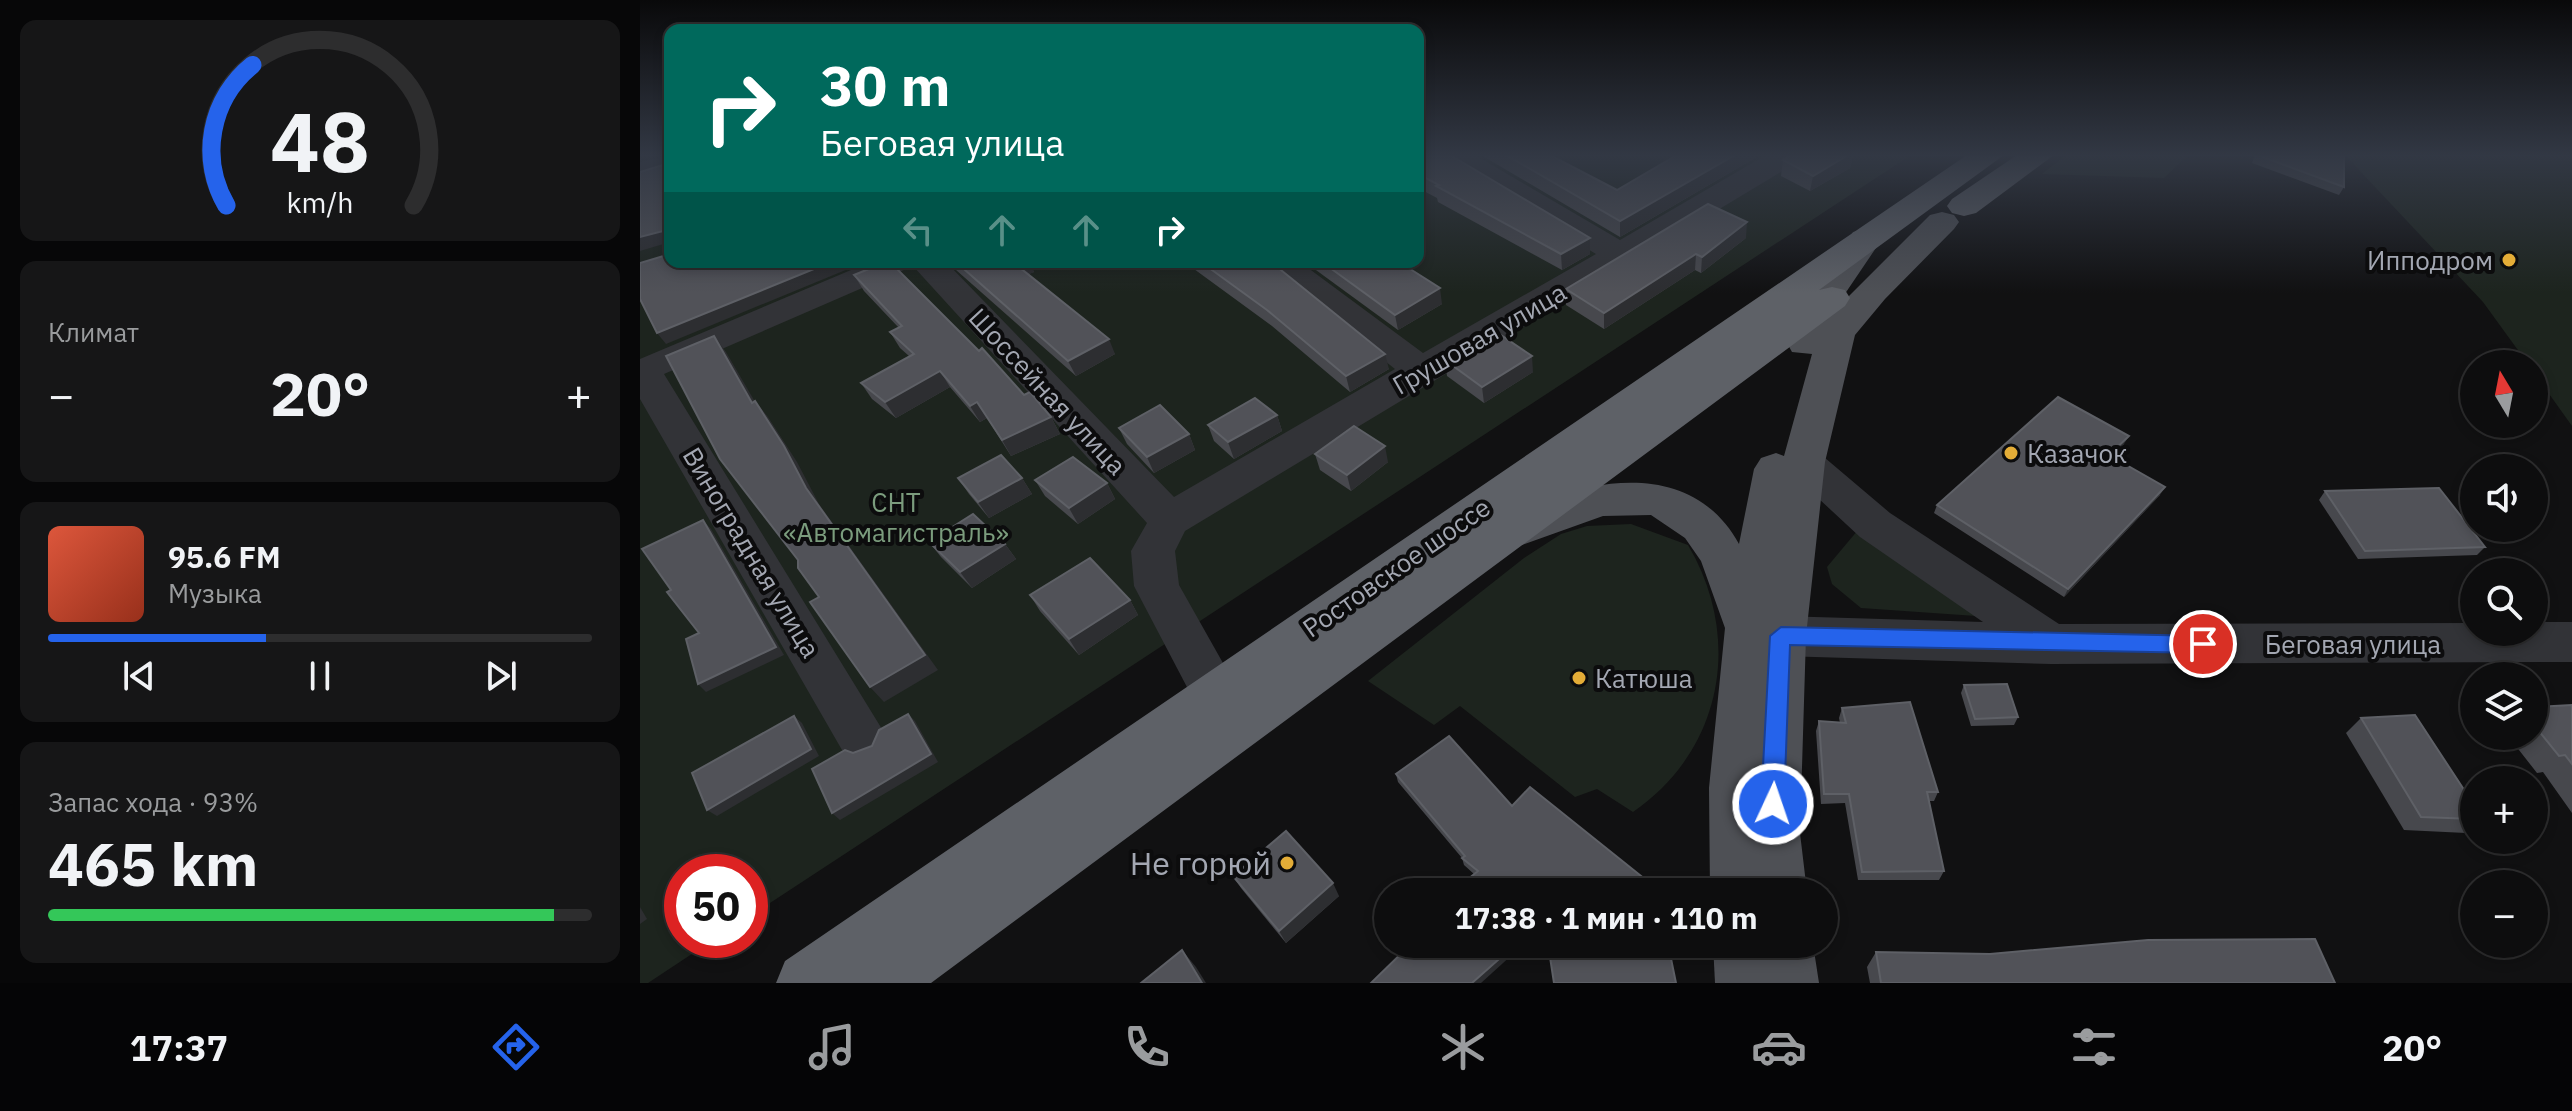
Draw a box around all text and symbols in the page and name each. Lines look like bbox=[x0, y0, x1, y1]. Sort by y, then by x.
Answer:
text: 30 m bbox=[820, 49, 950, 121]
icon: right bbox=[688, 56, 792, 160]
text: 48 bbox=[270, 87, 370, 195]
text: Беговая улица bbox=[820, 119, 1064, 166]
text: km/h bbox=[286, 185, 354, 222]
icon: left bbox=[896, 208, 940, 252]
icon: ahead bbox=[980, 208, 1024, 252]
icon: ahead bbox=[1064, 208, 1108, 252]
icon: right bbox=[1148, 208, 1192, 252]
place label: Ипподром bbox=[2367, 243, 2493, 277]
marker: Ипподром bbox=[2500, 251, 2518, 269]
street label: Грушовая улица bbox=[1386, 274, 1572, 401]
street label: Шоссейная улица bbox=[962, 300, 1134, 482]
text: Климат bbox=[48, 315, 139, 349]
north arrow bbox=[2460, 350, 2548, 438]
map controls bbox=[2460, 350, 2548, 958]
text: 20° bbox=[270, 354, 370, 433]
text: − bbox=[48, 366, 74, 423]
text: + bbox=[566, 366, 592, 423]
place label: Казачок bbox=[2027, 436, 2127, 470]
street label: Виноградная улица bbox=[676, 440, 828, 664]
marker: Казачок bbox=[2002, 444, 2020, 462]
button: sound bbox=[2460, 454, 2548, 542]
park label: СНТ «Автомагистраль» bbox=[783, 485, 1009, 549]
street label: Ростовское шоссе bbox=[1296, 490, 1496, 644]
text: 95.6 FM bbox=[168, 537, 281, 576]
button: search bbox=[2460, 558, 2548, 646]
text: Музыка bbox=[168, 576, 262, 610]
pin bbox=[2169, 610, 2237, 678]
icon: arrive bbox=[2181, 622, 2225, 666]
street label: Беговая улица bbox=[2265, 627, 2441, 661]
icon: previous bbox=[117, 654, 161, 698]
icon: pause bbox=[298, 654, 342, 698]
icon: next bbox=[479, 654, 523, 698]
place label: Катюша bbox=[1595, 661, 1693, 695]
button: layers bbox=[2460, 662, 2548, 750]
marker: Катюша bbox=[1570, 669, 1588, 687]
position arrow bbox=[1731, 762, 1815, 846]
button: + bbox=[2460, 766, 2548, 854]
text: Запас хода · 93% bbox=[48, 785, 258, 819]
text: 465 km bbox=[48, 824, 258, 903]
place label: Не горюй bbox=[1130, 842, 1271, 884]
speed limit sign: 50 bbox=[664, 854, 768, 958]
marker: Не горюй bbox=[1278, 854, 1296, 872]
button: − bbox=[2460, 870, 2548, 958]
text: 17:38 · 1 мин · 110 m bbox=[1454, 898, 1758, 937]
icon: directions bbox=[488, 1019, 544, 1075]
icon: music bbox=[804, 1019, 860, 1075]
icon: phone bbox=[1119, 1019, 1175, 1075]
icon: climate bbox=[1435, 1019, 1491, 1075]
icon: car bbox=[1751, 1019, 1807, 1075]
icon: filters bbox=[2066, 1019, 2122, 1075]
text: 17:37 bbox=[130, 1024, 228, 1071]
text: 20° bbox=[2382, 1024, 2442, 1071]

